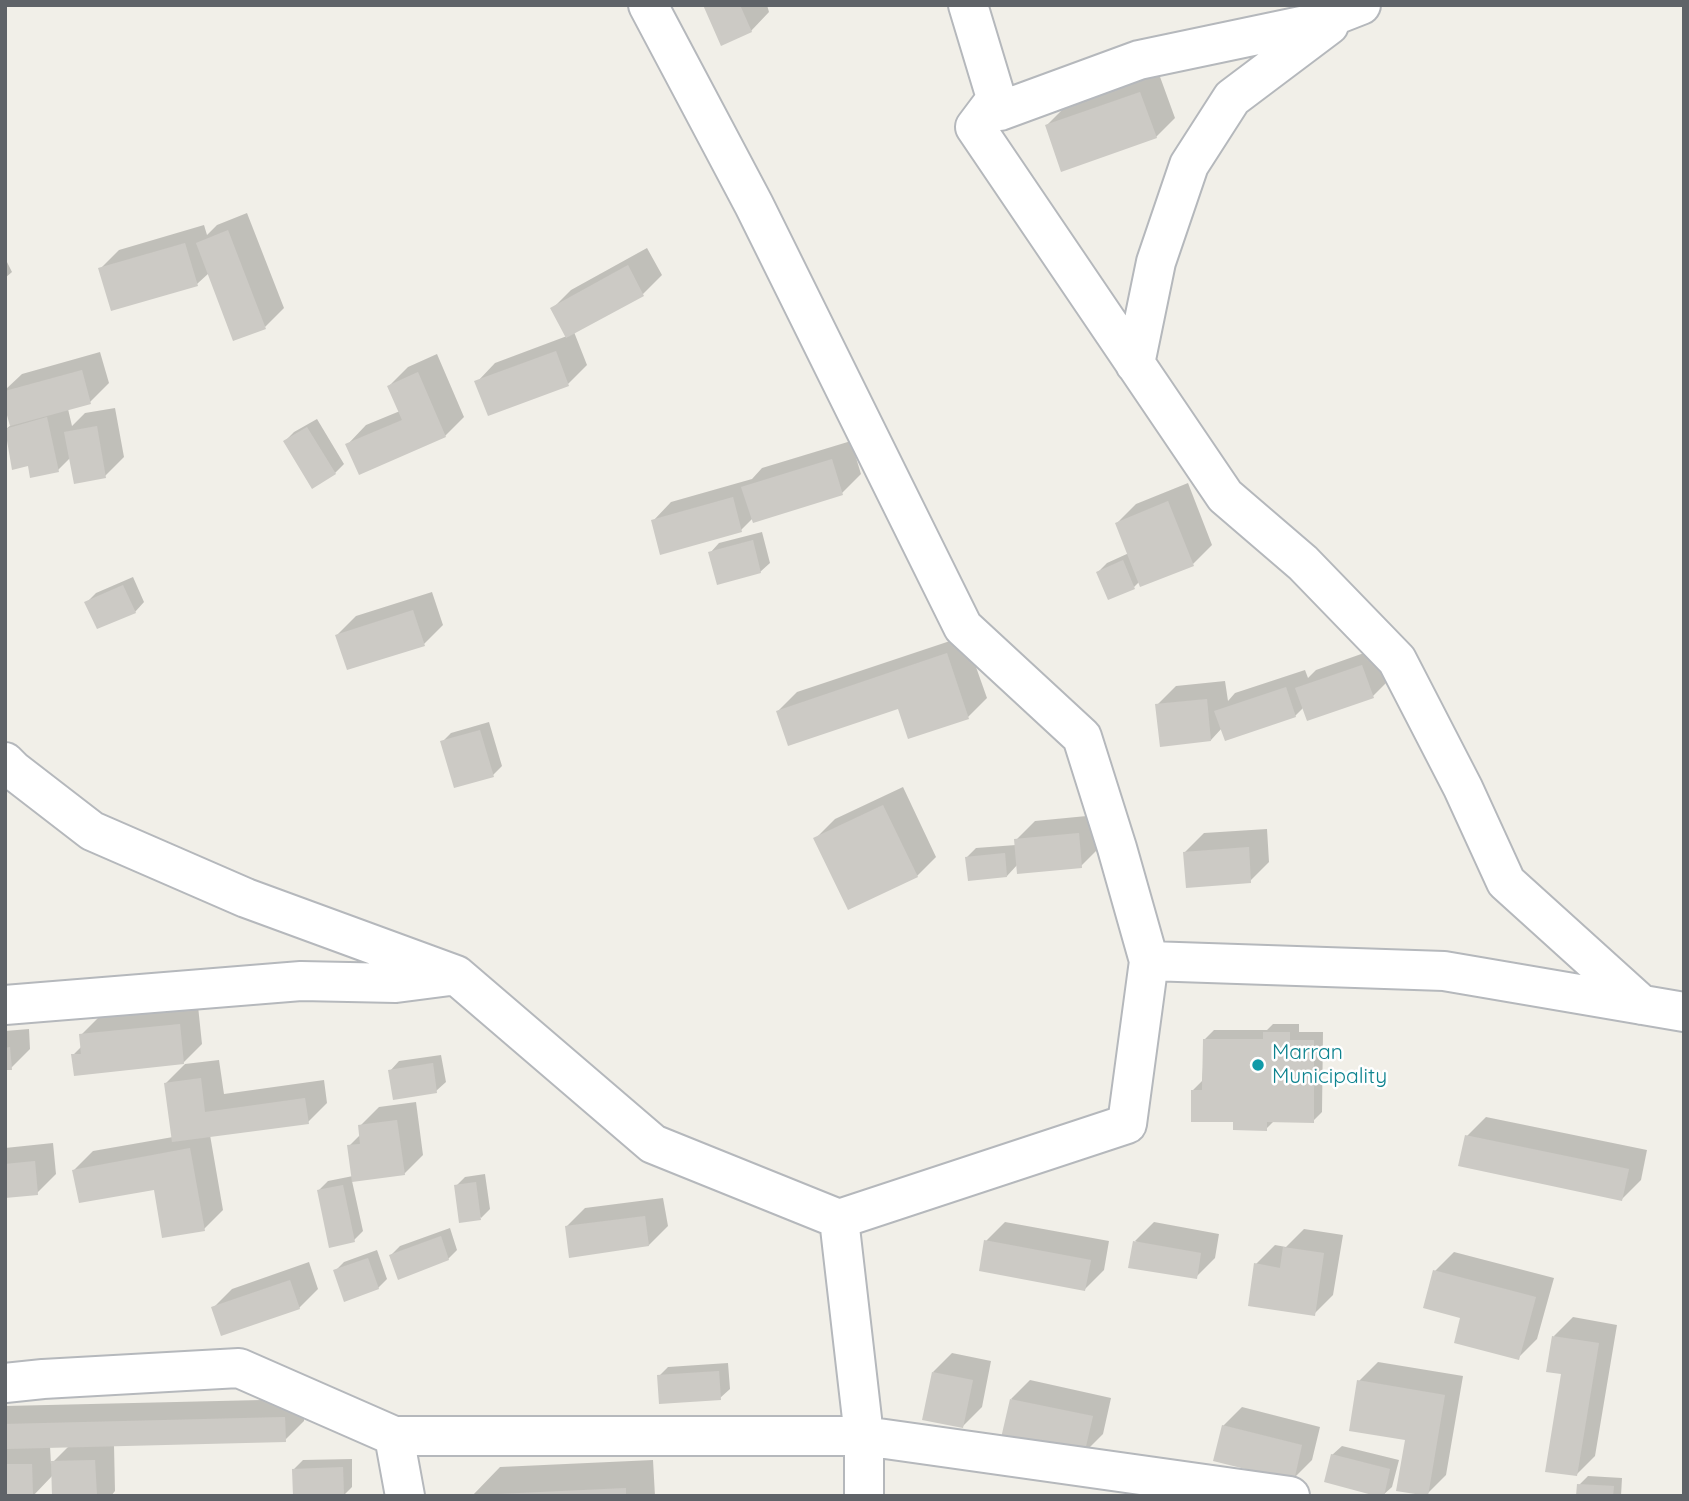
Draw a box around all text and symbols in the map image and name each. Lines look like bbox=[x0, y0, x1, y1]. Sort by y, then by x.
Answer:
place label: Marran Municipality bbox=[1272, 1040, 1387, 1090]
marker: Marran Municipality bbox=[1250, 1057, 1266, 1073]

